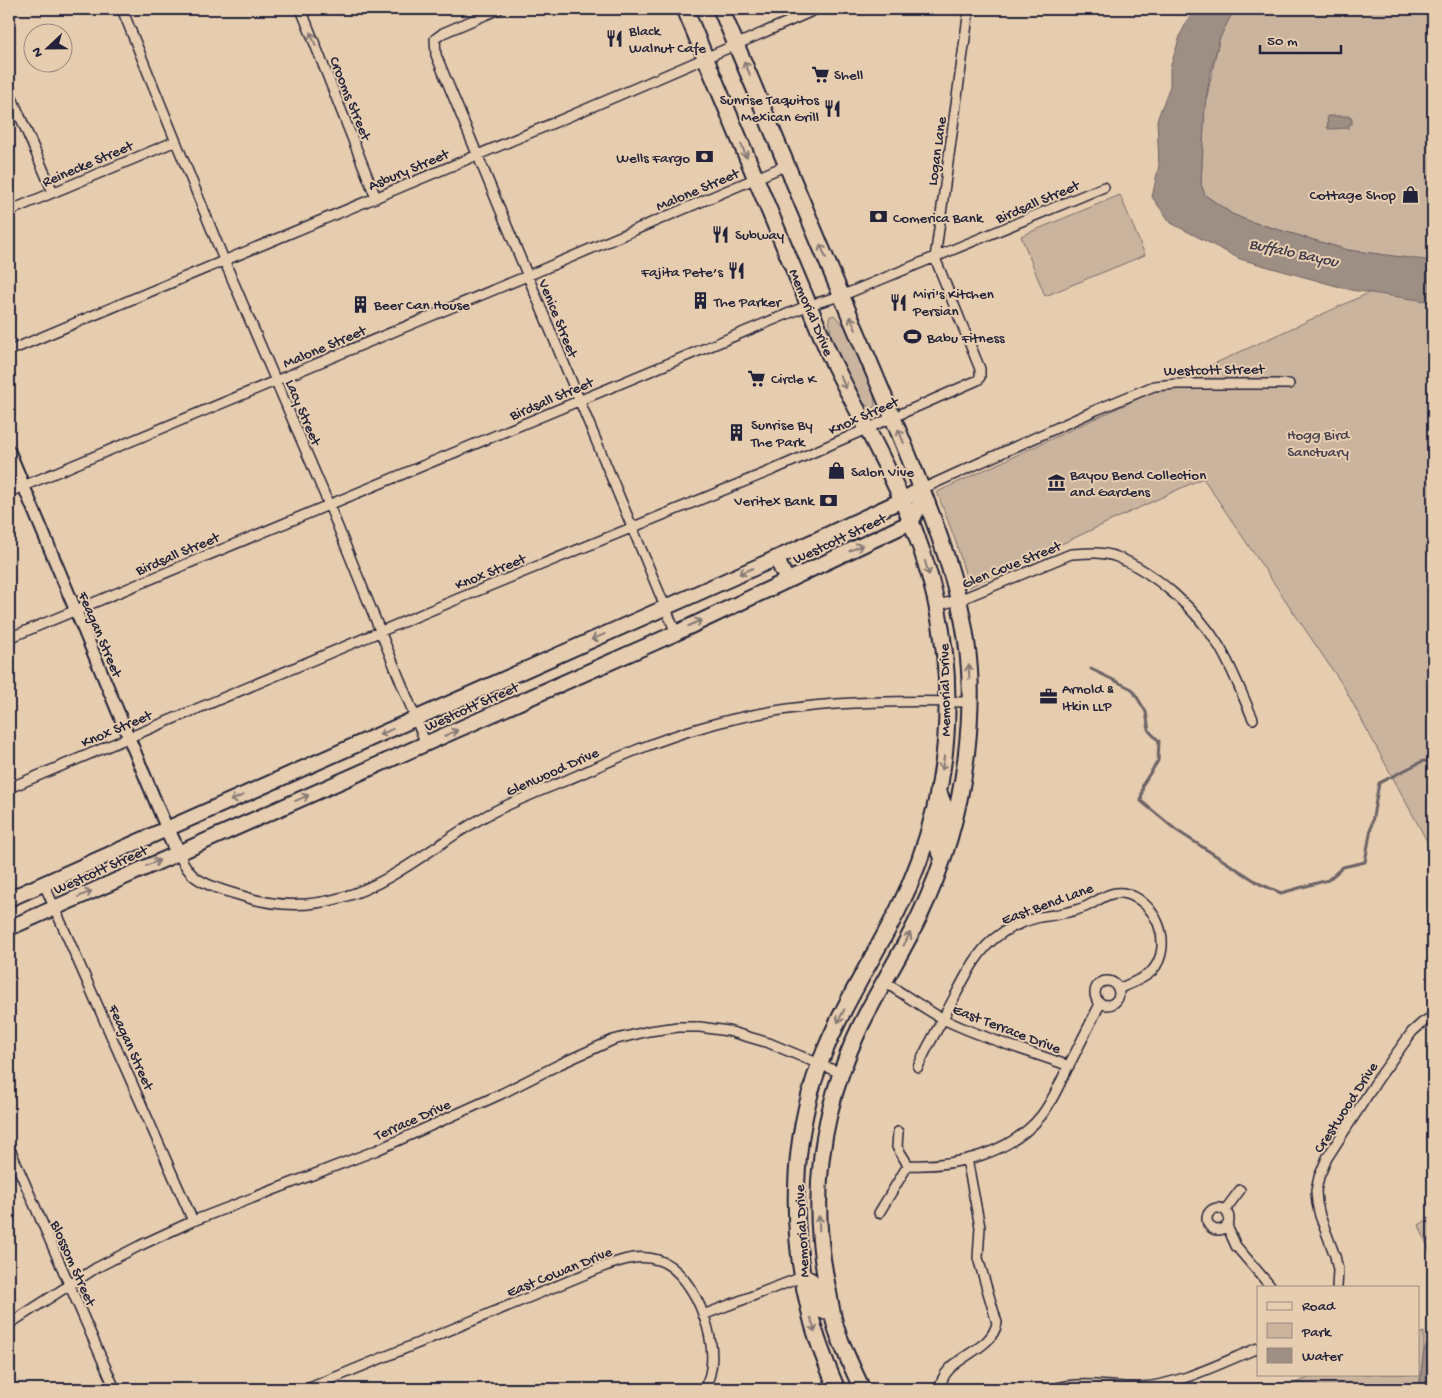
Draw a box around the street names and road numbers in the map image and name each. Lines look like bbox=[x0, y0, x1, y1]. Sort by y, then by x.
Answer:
street label: Crooms Street bbox=[324, 54, 375, 145]
street label: Logan Lane bbox=[924, 115, 952, 187]
street label: Reinecke Street bbox=[40, 137, 138, 192]
street label: Asbury Street bbox=[366, 145, 453, 196]
street label: Malone Street bbox=[654, 165, 744, 216]
street label: Birdsall Street bbox=[992, 176, 1084, 229]
street label: Memorial Drive bbox=[784, 266, 837, 359]
street label: Venice Street bbox=[533, 276, 582, 362]
street label: Malone Street bbox=[281, 322, 371, 373]
street label: Westcott Street bbox=[1163, 361, 1266, 381]
street label: Birdsall Street bbox=[506, 373, 598, 426]
street label: Lacy Street bbox=[280, 377, 325, 450]
street label: Knox Street bbox=[826, 393, 903, 440]
street label: Westcott Street bbox=[790, 510, 891, 569]
street label: Birdsall Street bbox=[132, 528, 224, 581]
street label: Glen Cove Street bbox=[960, 537, 1066, 594]
street label: Knox Street bbox=[453, 550, 530, 595]
street label: Feagan Street bbox=[73, 588, 126, 682]
street label: Memorial Drive bbox=[936, 643, 956, 737]
street label: Westcott Street bbox=[422, 678, 523, 737]
street label: Knox Street bbox=[79, 706, 156, 753]
street label: Glenwood Drive bbox=[504, 744, 602, 801]
street label: Westcott Street bbox=[51, 841, 152, 900]
street label: East Bend Lane bbox=[999, 880, 1096, 930]
street label: East Terrace Drive bbox=[950, 1001, 1063, 1059]
street label: Feagan Street bbox=[103, 1002, 158, 1095]
street label: Crestwood Drive bbox=[1311, 1059, 1383, 1157]
street label: Terrace Drive bbox=[371, 1096, 454, 1146]
street label: Memorial Drive bbox=[792, 1184, 814, 1278]
street label: Blossom Street bbox=[45, 1217, 100, 1311]
street label: East Cowan Drive bbox=[504, 1243, 615, 1302]

